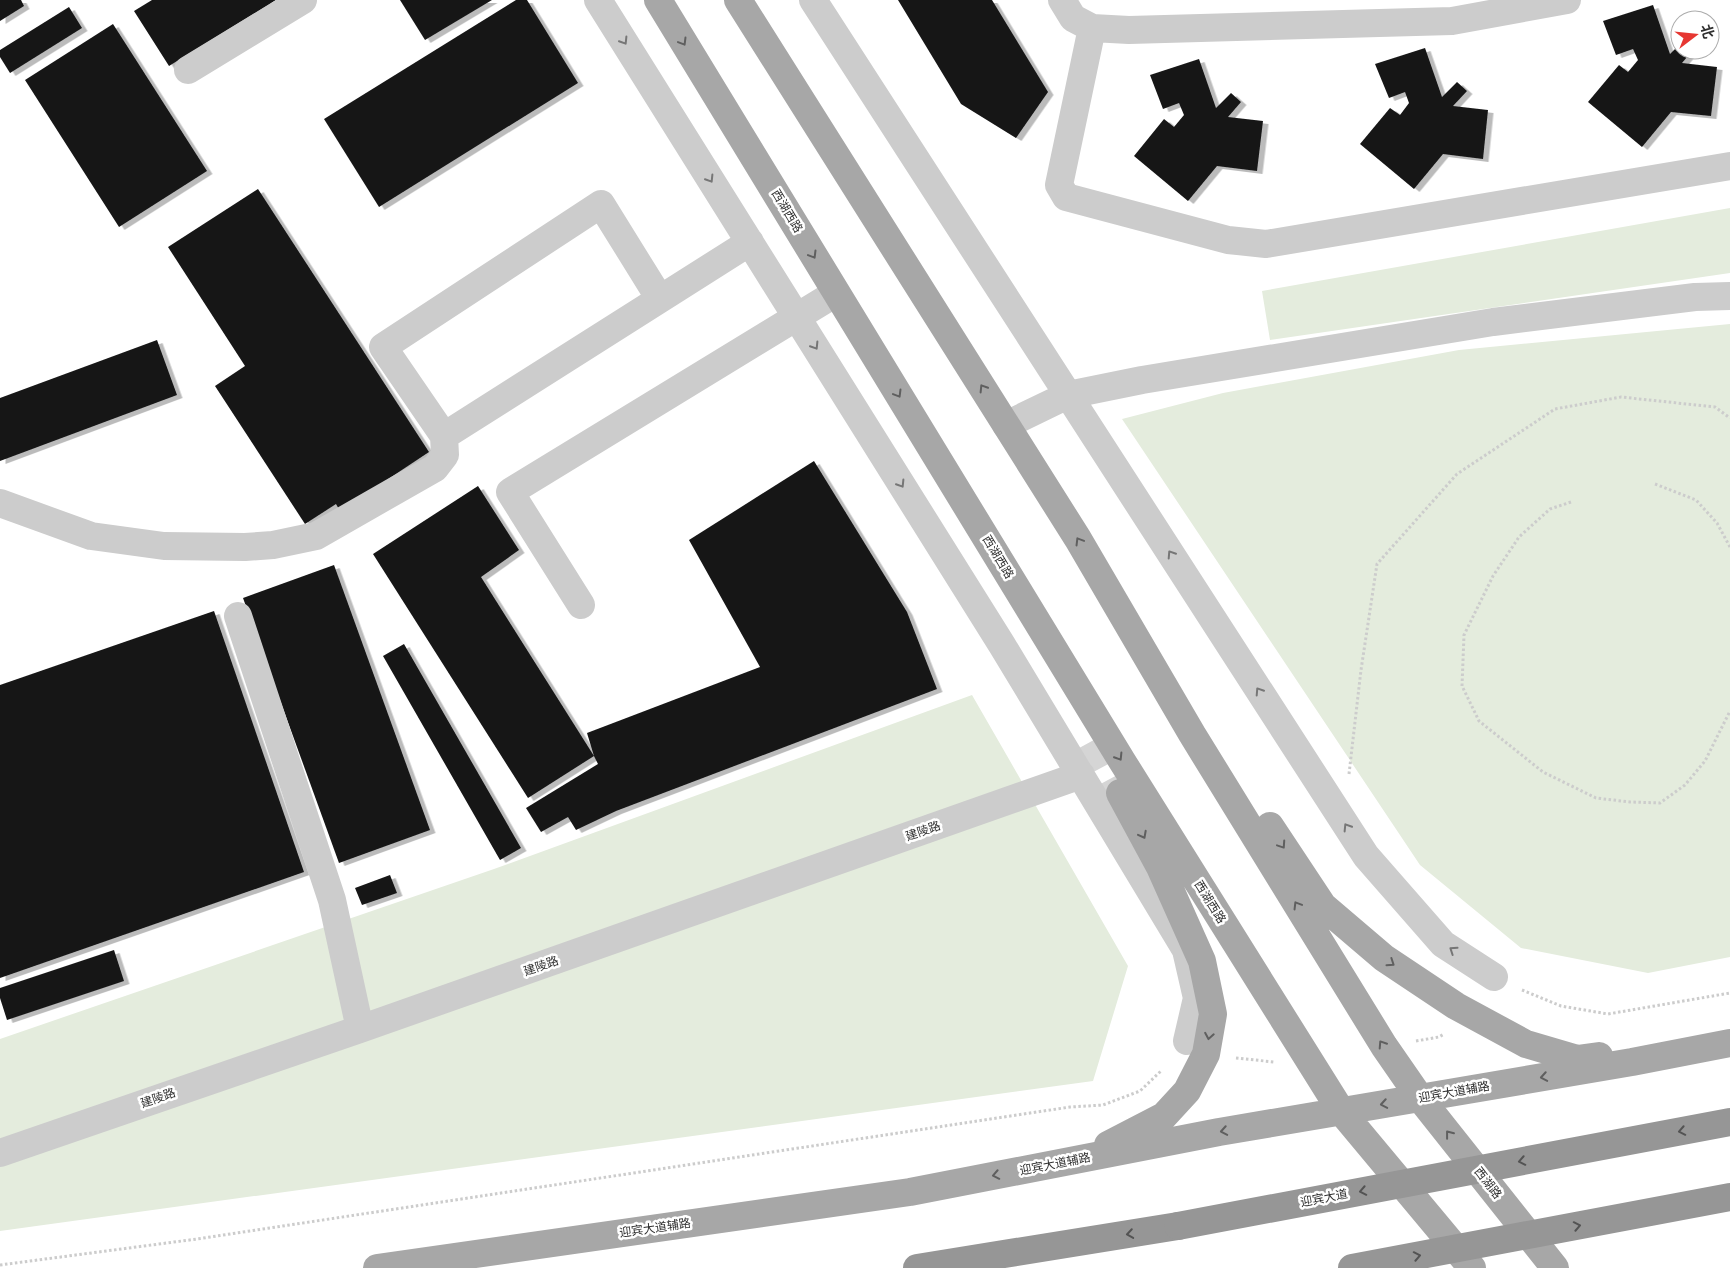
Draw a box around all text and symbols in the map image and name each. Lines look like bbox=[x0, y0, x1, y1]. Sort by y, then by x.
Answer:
north arrow bbox=[1670, 10, 1720, 60]
text: 北 bbox=[1697, 22, 1718, 41]
one-way arrow bbox=[617, 36, 627, 45]
one-way arrow bbox=[677, 36, 687, 45]
one-way arrow bbox=[704, 173, 713, 183]
street label: 西湖西路 bbox=[768, 186, 806, 236]
one-way arrow bbox=[807, 250, 817, 259]
one-way arrow bbox=[809, 341, 818, 350]
one-way arrow bbox=[979, 385, 989, 394]
one-way arrow bbox=[892, 388, 902, 397]
one-way arrow bbox=[895, 479, 905, 488]
street label: 西湖西路 bbox=[979, 532, 1017, 582]
one-way arrow bbox=[1075, 537, 1085, 546]
one-way arrow bbox=[1168, 551, 1177, 560]
one-way arrow bbox=[1256, 687, 1266, 696]
one-way arrow bbox=[1113, 751, 1123, 760]
street label: 建陵路 bbox=[903, 818, 943, 844]
one-way arrow bbox=[1344, 824, 1354, 833]
one-way arrow bbox=[1137, 830, 1147, 839]
one-way arrow bbox=[1276, 839, 1285, 849]
street label: 西湖西路 bbox=[1190, 877, 1230, 927]
one-way arrow bbox=[1294, 902, 1304, 911]
one-way arrow bbox=[1449, 947, 1459, 956]
street label: 建陵路 bbox=[521, 953, 561, 979]
one-way arrow bbox=[1386, 957, 1395, 966]
one-way arrow bbox=[1205, 1031, 1215, 1040]
one-way arrow bbox=[1379, 1040, 1388, 1049]
one-way arrow bbox=[1540, 1071, 1549, 1081]
street label: 迎宾大道辅路 bbox=[1417, 1078, 1491, 1106]
street label: 建陵路 bbox=[138, 1085, 178, 1111]
one-way arrow bbox=[1380, 1098, 1388, 1109]
one-way arrow bbox=[1678, 1125, 1687, 1135]
one-way arrow bbox=[1220, 1126, 1228, 1136]
one-way arrow bbox=[1446, 1131, 1454, 1140]
street label: 迎宾大道辅路 bbox=[1018, 1149, 1092, 1179]
one-way arrow bbox=[1518, 1155, 1527, 1165]
street label: 西湖路 bbox=[1471, 1164, 1505, 1202]
one-way arrow bbox=[991, 1170, 1000, 1180]
one-way arrow bbox=[1358, 1185, 1367, 1196]
street label: 迎宾大道 bbox=[1299, 1186, 1349, 1210]
street label: 迎宾大道辅路 bbox=[618, 1215, 692, 1241]
one-way arrow bbox=[1573, 1221, 1581, 1232]
one-way arrow bbox=[1125, 1228, 1134, 1238]
one-way arrow bbox=[1413, 1251, 1422, 1261]

